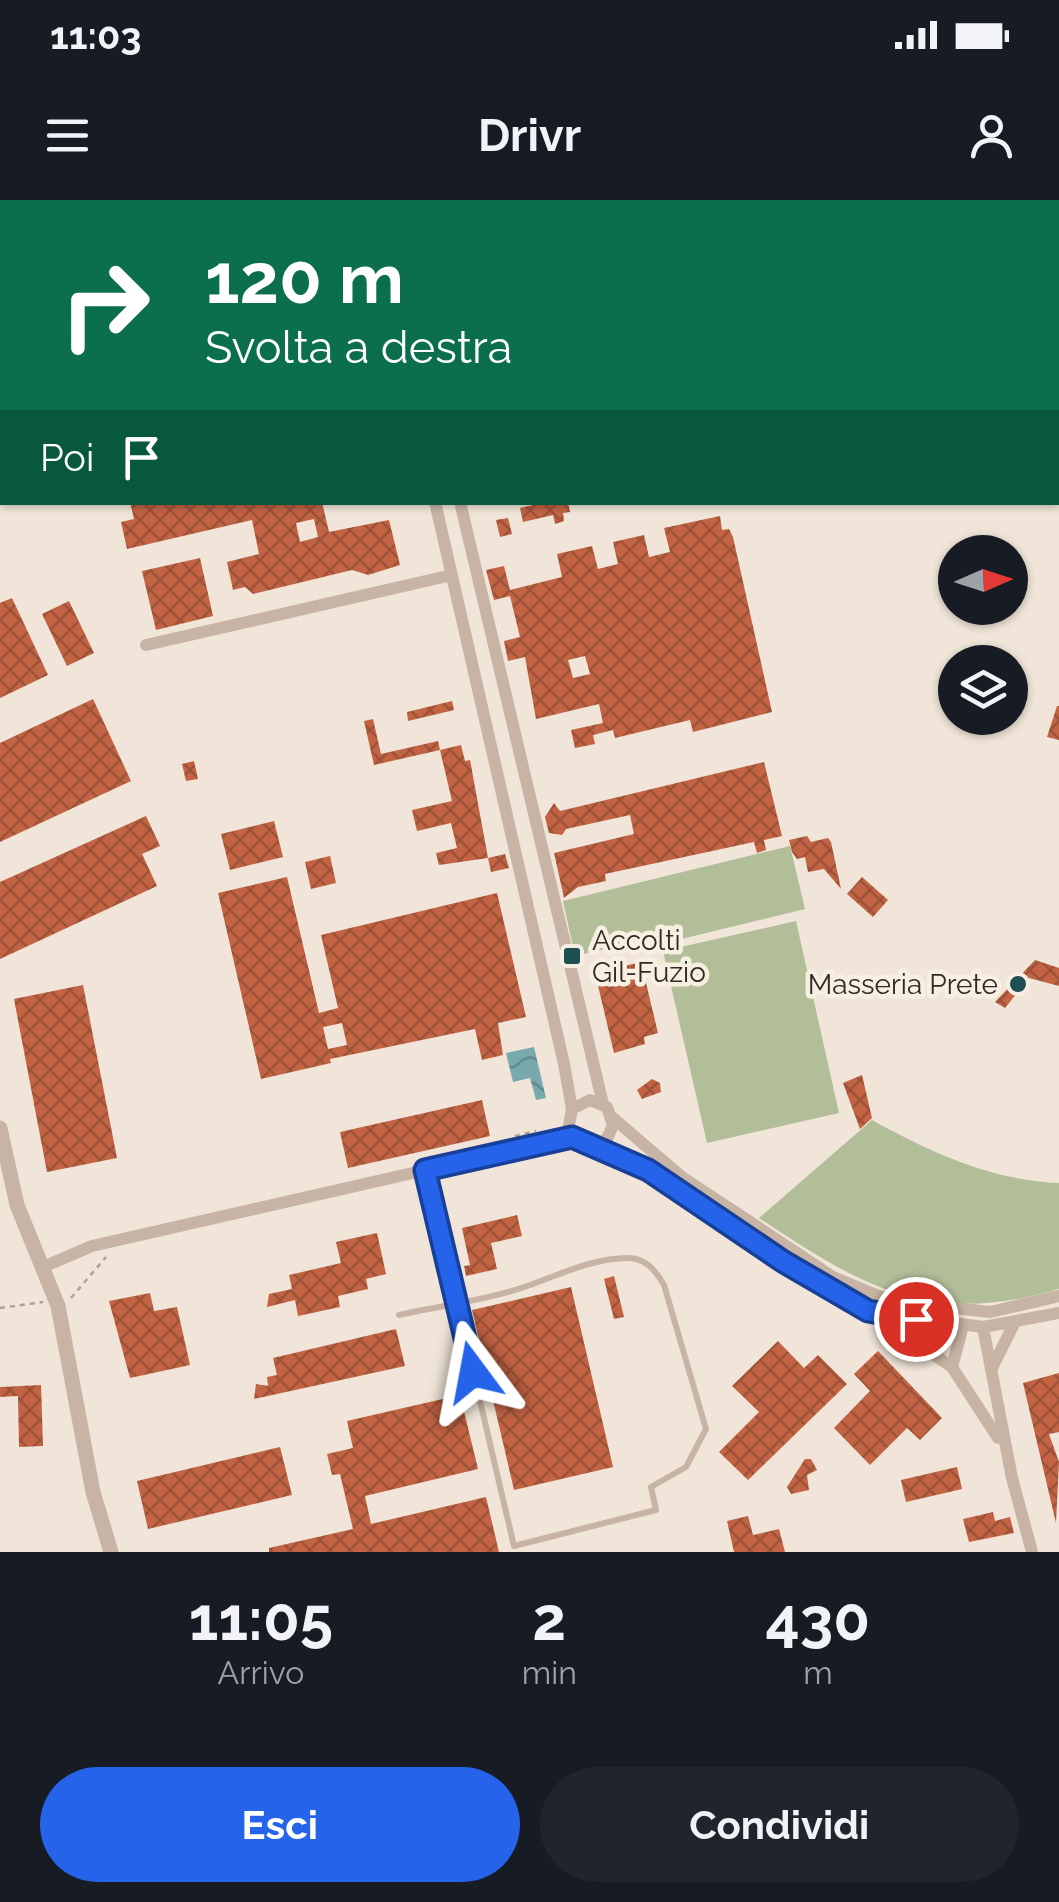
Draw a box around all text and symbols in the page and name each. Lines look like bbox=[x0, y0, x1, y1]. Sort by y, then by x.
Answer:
text: 11:03 bbox=[50, 13, 141, 58]
icon: menu bbox=[40, 108, 95, 163]
icon: person bbox=[964, 108, 1019, 163]
text: Drivr bbox=[478, 109, 581, 162]
text: 120 m bbox=[205, 237, 404, 319]
icon: right bbox=[40, 240, 170, 370]
text: Svolta a destra bbox=[205, 321, 512, 374]
icon: arrive bbox=[114, 430, 169, 485]
text: Poi bbox=[40, 435, 94, 480]
north arrow bbox=[938, 535, 1028, 625]
map controls bbox=[938, 535, 1028, 735]
button: layers bbox=[938, 645, 1028, 735]
place label: Accolti Gil-Fuzio bbox=[592, 924, 706, 989]
marker: Accolti Gil-Fuzio bbox=[561, 945, 583, 967]
place label: Masseria Prete bbox=[808, 968, 998, 1001]
marker: Masseria Prete bbox=[1007, 973, 1029, 995]
pin bbox=[874, 1277, 959, 1362]
icon: arrive bbox=[889, 1292, 944, 1347]
position arrow bbox=[421, 1320, 525, 1424]
text: 11:05 bbox=[189, 1584, 333, 1654]
text: 2 bbox=[532, 1584, 566, 1654]
text: 430 bbox=[766, 1584, 870, 1654]
text: Arrivo bbox=[218, 1654, 304, 1691]
text: min bbox=[522, 1654, 577, 1691]
text: m bbox=[803, 1654, 833, 1691]
button: Esci bbox=[40, 1767, 520, 1882]
button: Condividi bbox=[540, 1767, 1019, 1882]

